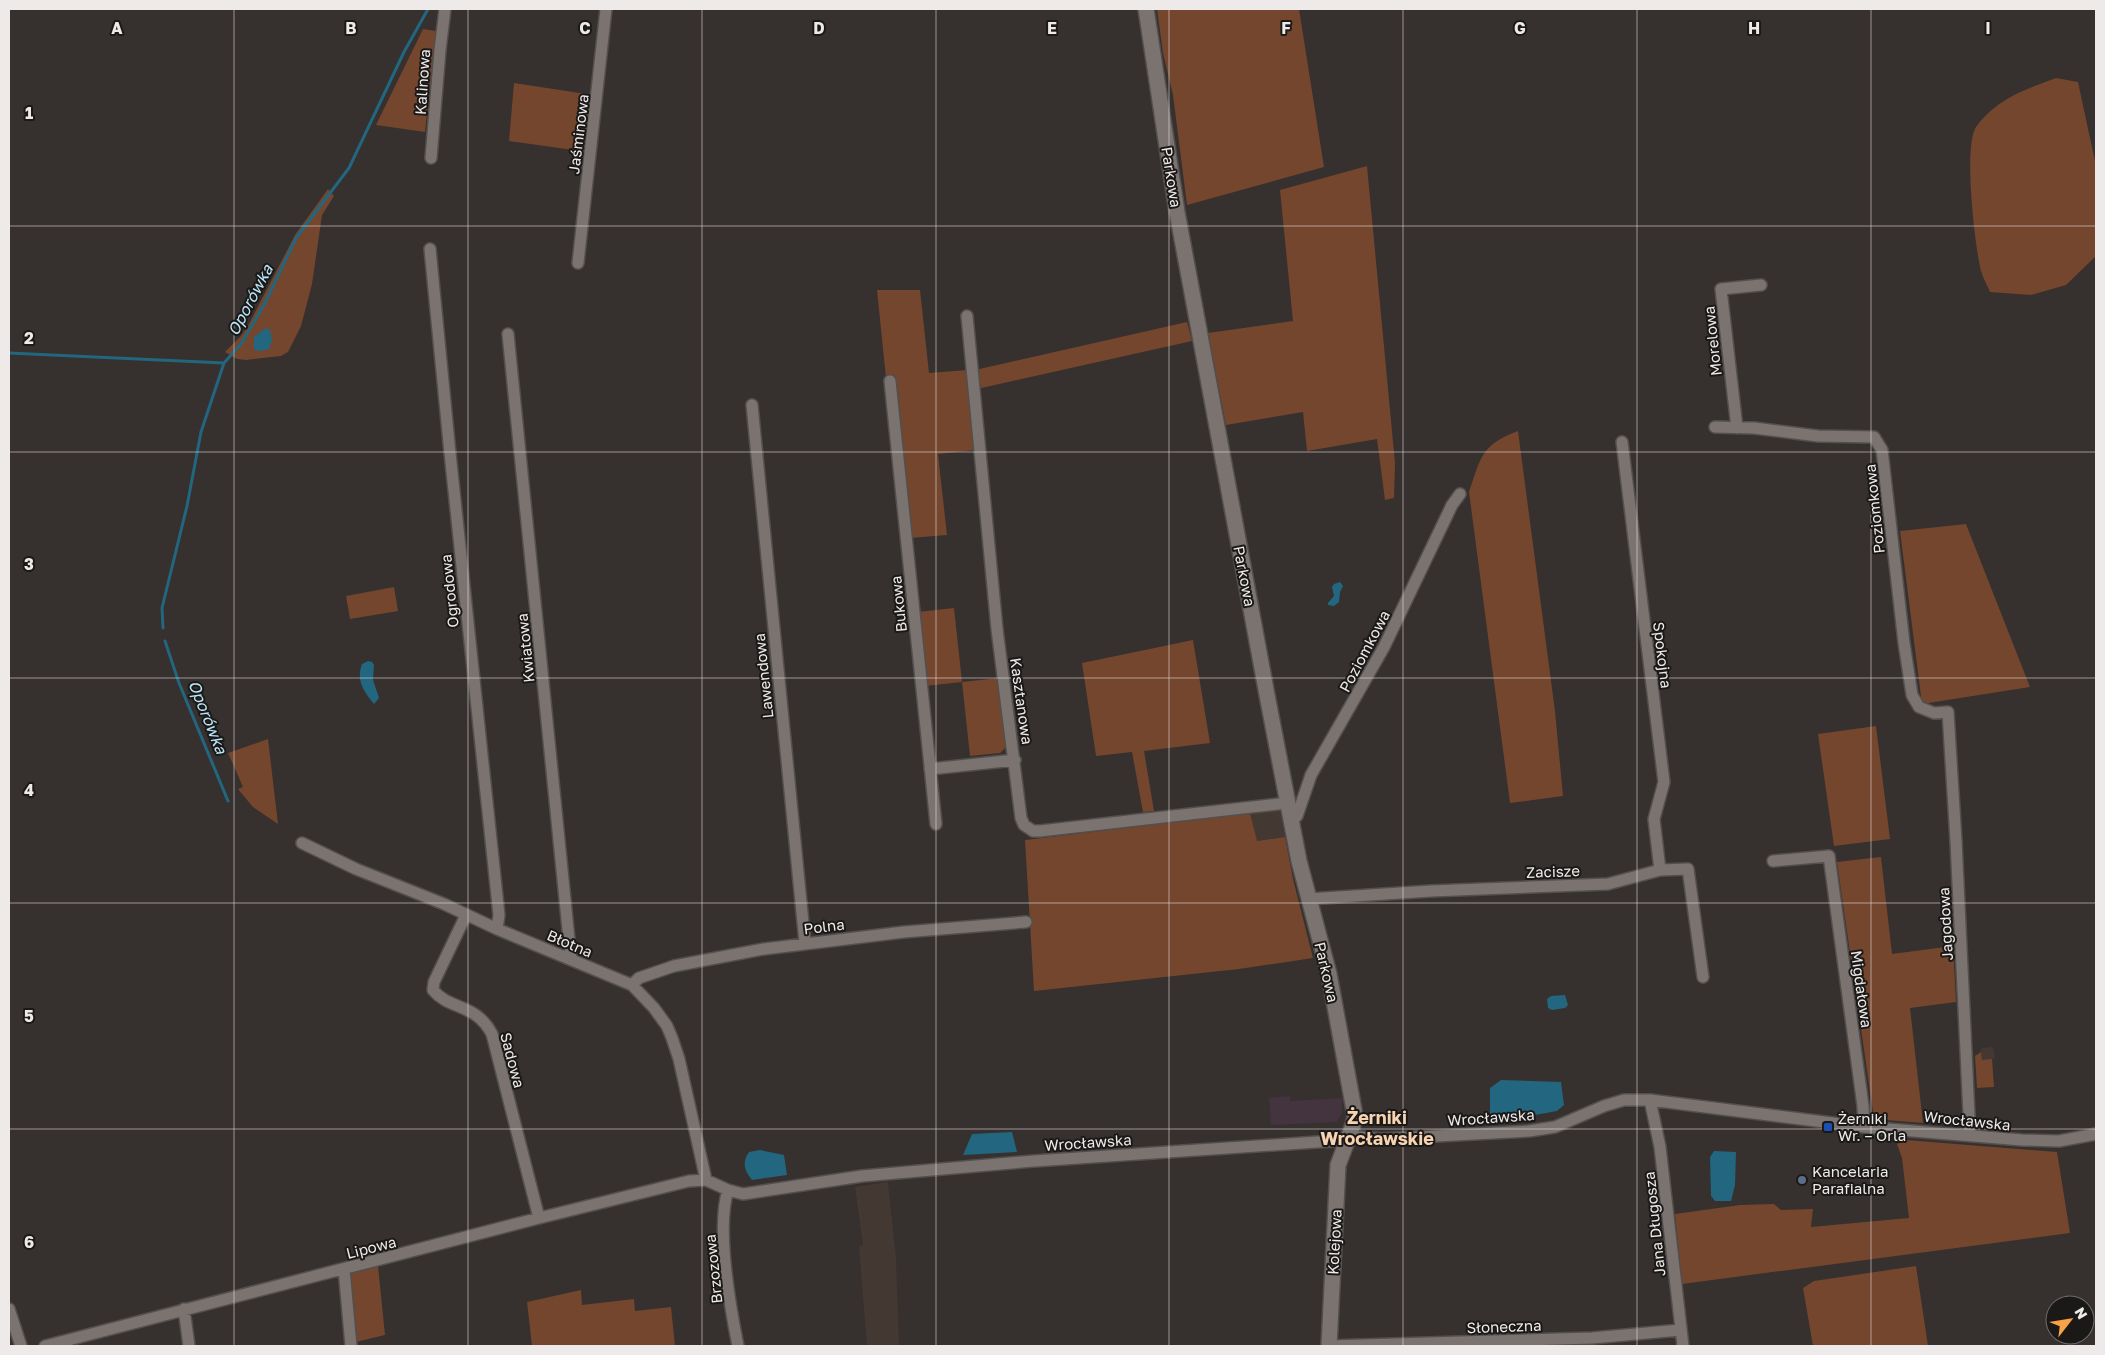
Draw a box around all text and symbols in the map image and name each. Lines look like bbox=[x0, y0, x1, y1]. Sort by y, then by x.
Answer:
text: A bbox=[111, 18, 123, 38]
text: B bbox=[345, 18, 357, 38]
text: C bbox=[579, 18, 591, 38]
text: D bbox=[813, 18, 825, 38]
text: E bbox=[1047, 18, 1057, 38]
text: F bbox=[1281, 18, 1291, 38]
text: G bbox=[1514, 18, 1526, 38]
text: H bbox=[1748, 18, 1760, 38]
text: I bbox=[1985, 18, 1991, 38]
street label: Kalinowa bbox=[411, 48, 433, 116]
street label: Jaśminowa bbox=[564, 93, 592, 175]
text: 1 bbox=[25, 103, 33, 123]
street label: Parkowa bbox=[1158, 145, 1186, 209]
water label: Oporówka bbox=[223, 260, 278, 339]
street label: Morelowa bbox=[1699, 305, 1725, 377]
text: 2 bbox=[24, 328, 34, 348]
street label: Poziomkowa bbox=[1860, 463, 1888, 555]
street label: Parkowa bbox=[1230, 544, 1260, 608]
text: 3 bbox=[24, 554, 34, 574]
street label: Ogrodowa bbox=[436, 554, 462, 628]
street label: Bukowa bbox=[886, 575, 910, 633]
street label: Poziomkowa bbox=[1335, 607, 1393, 695]
street label: Kwiatowa bbox=[512, 612, 538, 684]
street label: Spokojna bbox=[1650, 621, 1676, 689]
street label: Lawendowa bbox=[750, 633, 776, 719]
street label: Kasztanowa bbox=[1007, 656, 1037, 746]
water label: Oporówka bbox=[184, 677, 232, 758]
text: 4 bbox=[24, 780, 34, 800]
street label: Zacisze bbox=[1526, 861, 1581, 881]
street label: Jagodowa bbox=[1934, 887, 1956, 961]
street label: Polna bbox=[802, 915, 846, 937]
street label: Błotna bbox=[545, 925, 595, 961]
street label: Parkowa bbox=[1311, 940, 1343, 1004]
street label: Migdałowa bbox=[1848, 949, 1876, 1029]
text: 5 bbox=[24, 1006, 34, 1026]
street label: Sadowa bbox=[497, 1030, 529, 1090]
street label: Wrocławska bbox=[1447, 1105, 1535, 1129]
district label: Żerniki Wrocławskie bbox=[1320, 1106, 1434, 1149]
street label: Wrocławska bbox=[1923, 1106, 2011, 1134]
place label: Żerniki Wr. – Orla bbox=[1838, 1109, 1906, 1144]
marker: Żerniki Wr. – Orla bbox=[1822, 1121, 1834, 1133]
street label: Wrocławska bbox=[1044, 1130, 1132, 1154]
place label: Kancelaria Parafialna bbox=[1812, 1162, 1888, 1197]
street label: Jana Długosza bbox=[1640, 1171, 1668, 1277]
marker: Kancelaria Parafialna bbox=[1796, 1174, 1808, 1186]
street label: Kolejowa bbox=[1323, 1209, 1345, 1275]
text: 6 bbox=[24, 1232, 34, 1252]
street label: Lipowa bbox=[344, 1232, 398, 1262]
street label: Brzozowa bbox=[700, 1233, 726, 1305]
north arrow bbox=[2045, 1295, 2095, 1345]
text: N bbox=[2072, 1304, 2092, 1322]
street label: Słoneczna bbox=[1466, 1316, 1542, 1336]

